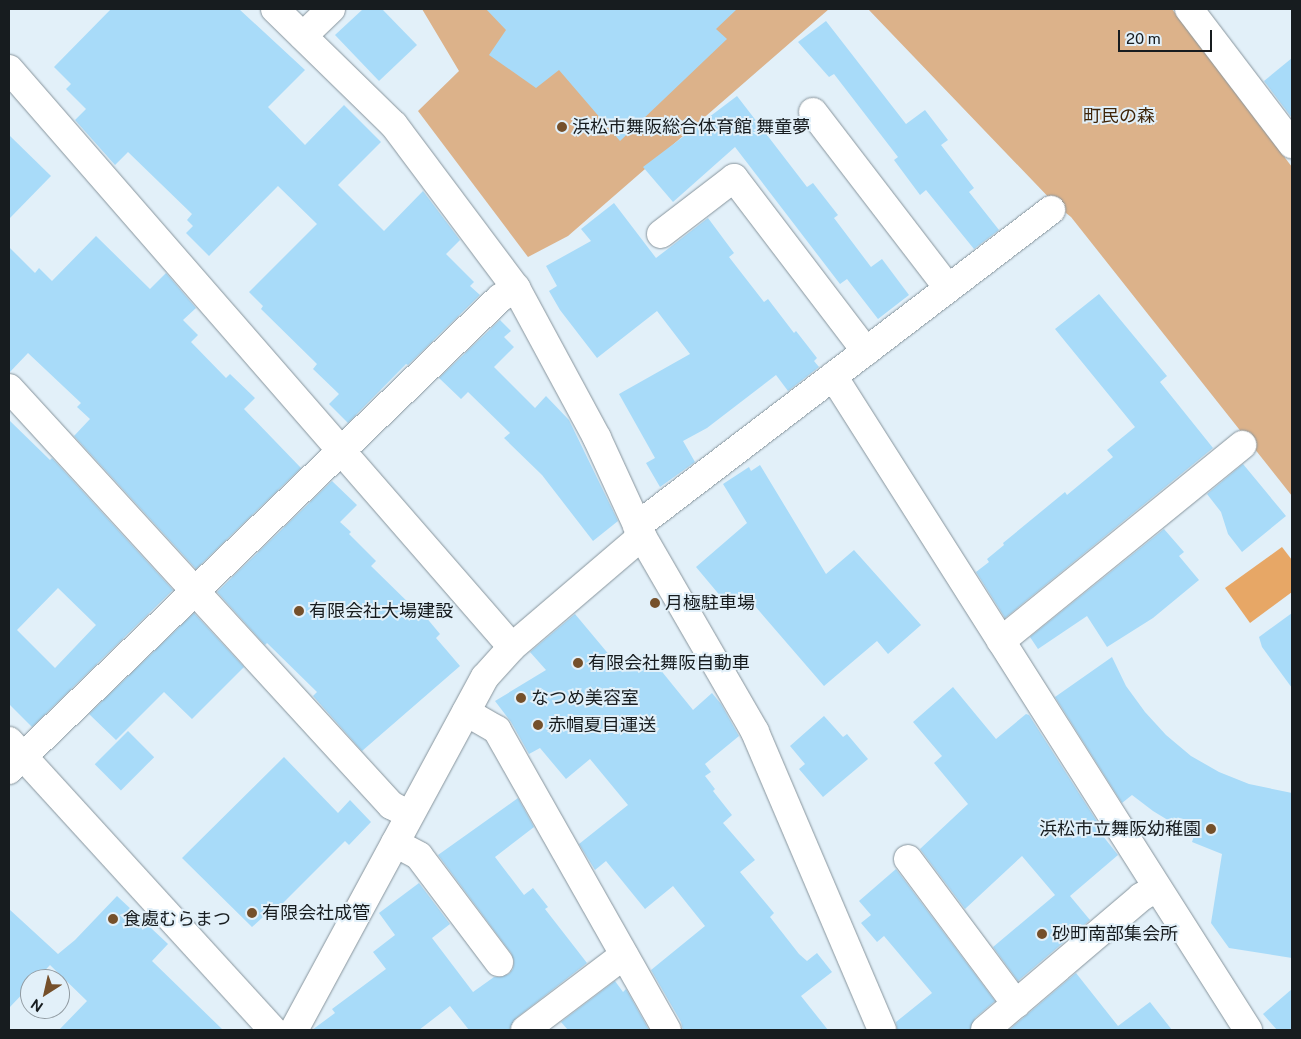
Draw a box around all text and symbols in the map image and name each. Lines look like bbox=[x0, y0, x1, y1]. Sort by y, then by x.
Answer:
scale bar bbox=[1121, 20, 1215, 52]
text: 20 m bbox=[1126, 30, 1161, 47]
park label: 町民の森 bbox=[1083, 105, 1155, 127]
place label: 浜松市舞阪総合体育館 舞童夢 bbox=[572, 116, 810, 138]
marker: 浜松市舞阪総合体育館 舞童夢 bbox=[556, 121, 568, 133]
place label: 月極駐車場 bbox=[665, 592, 755, 614]
marker: 月極駐車場 bbox=[649, 597, 661, 609]
place label: 有限会社大場建設 bbox=[309, 600, 453, 622]
marker: 有限会社大場建設 bbox=[293, 605, 305, 617]
place label: 有限会社舞阪自動車 bbox=[588, 652, 750, 674]
marker: 有限会社舞阪自動車 bbox=[572, 657, 584, 669]
place label: なつめ美容室 bbox=[531, 687, 639, 709]
marker: なつめ美容室 bbox=[515, 692, 527, 704]
place label: 赤帽夏目運送 bbox=[548, 714, 656, 736]
marker: 赤帽夏目運送 bbox=[532, 719, 544, 731]
place label: 浜松市立舞阪幼稚園 bbox=[1039, 818, 1201, 840]
marker: 浜松市立舞阪幼稚園 bbox=[1205, 823, 1217, 835]
place label: 有限会社成管 bbox=[262, 902, 370, 924]
marker: 有限会社成管 bbox=[246, 907, 258, 919]
place label: 食處むらまつ bbox=[123, 908, 231, 930]
marker: 食處むらまつ bbox=[107, 913, 119, 925]
place label: 砂町南部集会所 bbox=[1052, 923, 1178, 945]
marker: 砂町南部集会所 bbox=[1036, 928, 1048, 940]
north arrow bbox=[20, 969, 70, 1019]
text: N bbox=[28, 996, 46, 1015]

